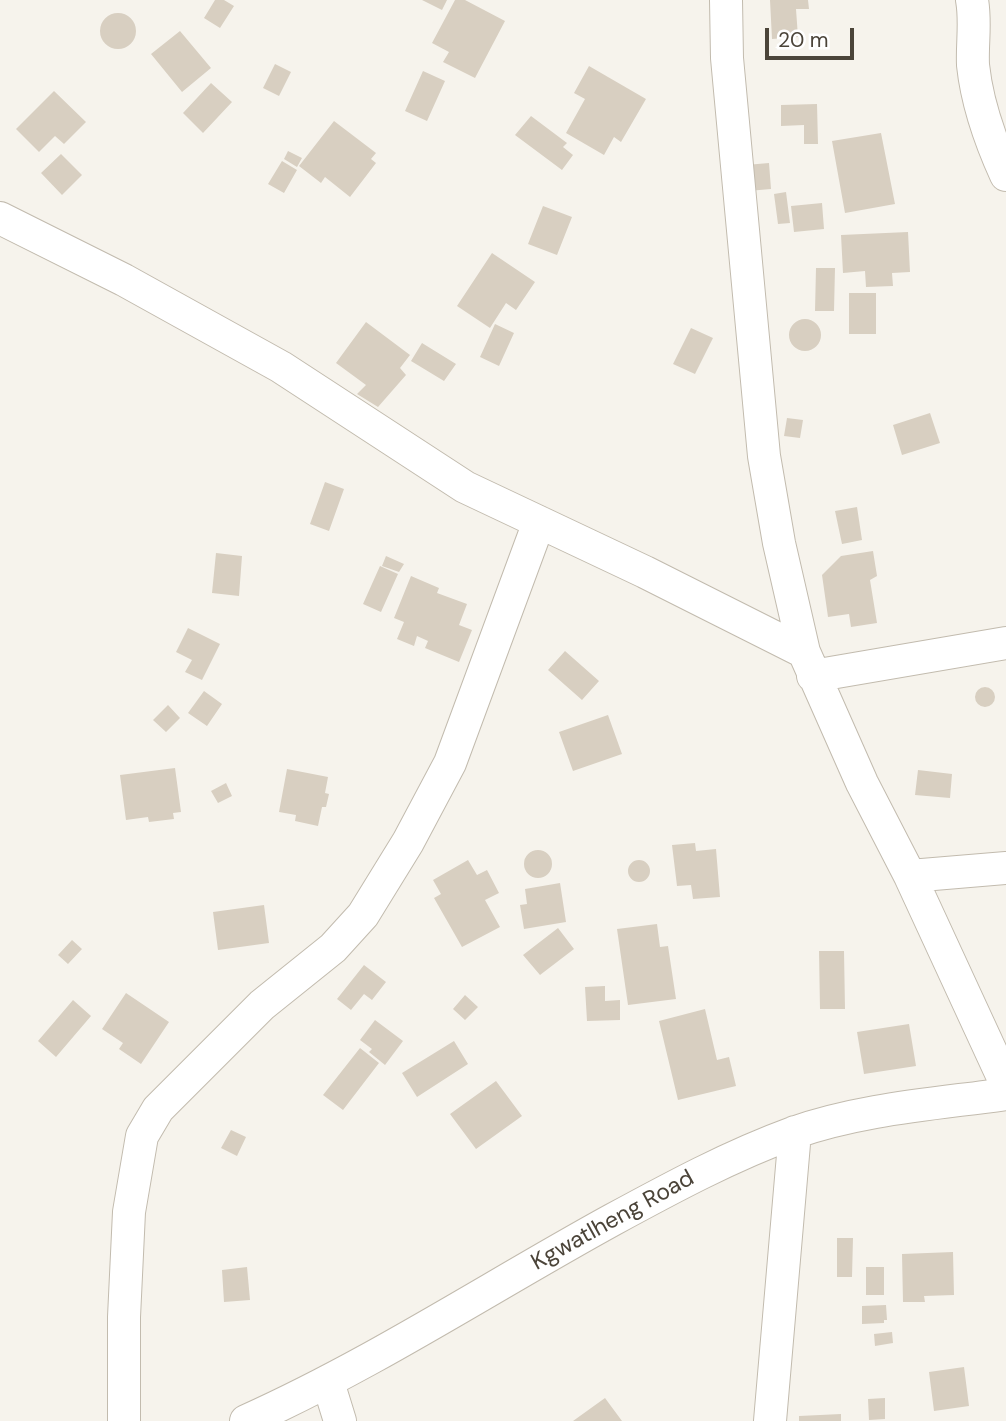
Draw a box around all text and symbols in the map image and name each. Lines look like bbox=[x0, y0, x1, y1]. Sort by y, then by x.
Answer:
scale bar bbox=[768, 14, 857, 58]
text: 20 m bbox=[778, 26, 829, 54]
street label: Kgwatlheng Road bbox=[527, 1165, 699, 1277]

